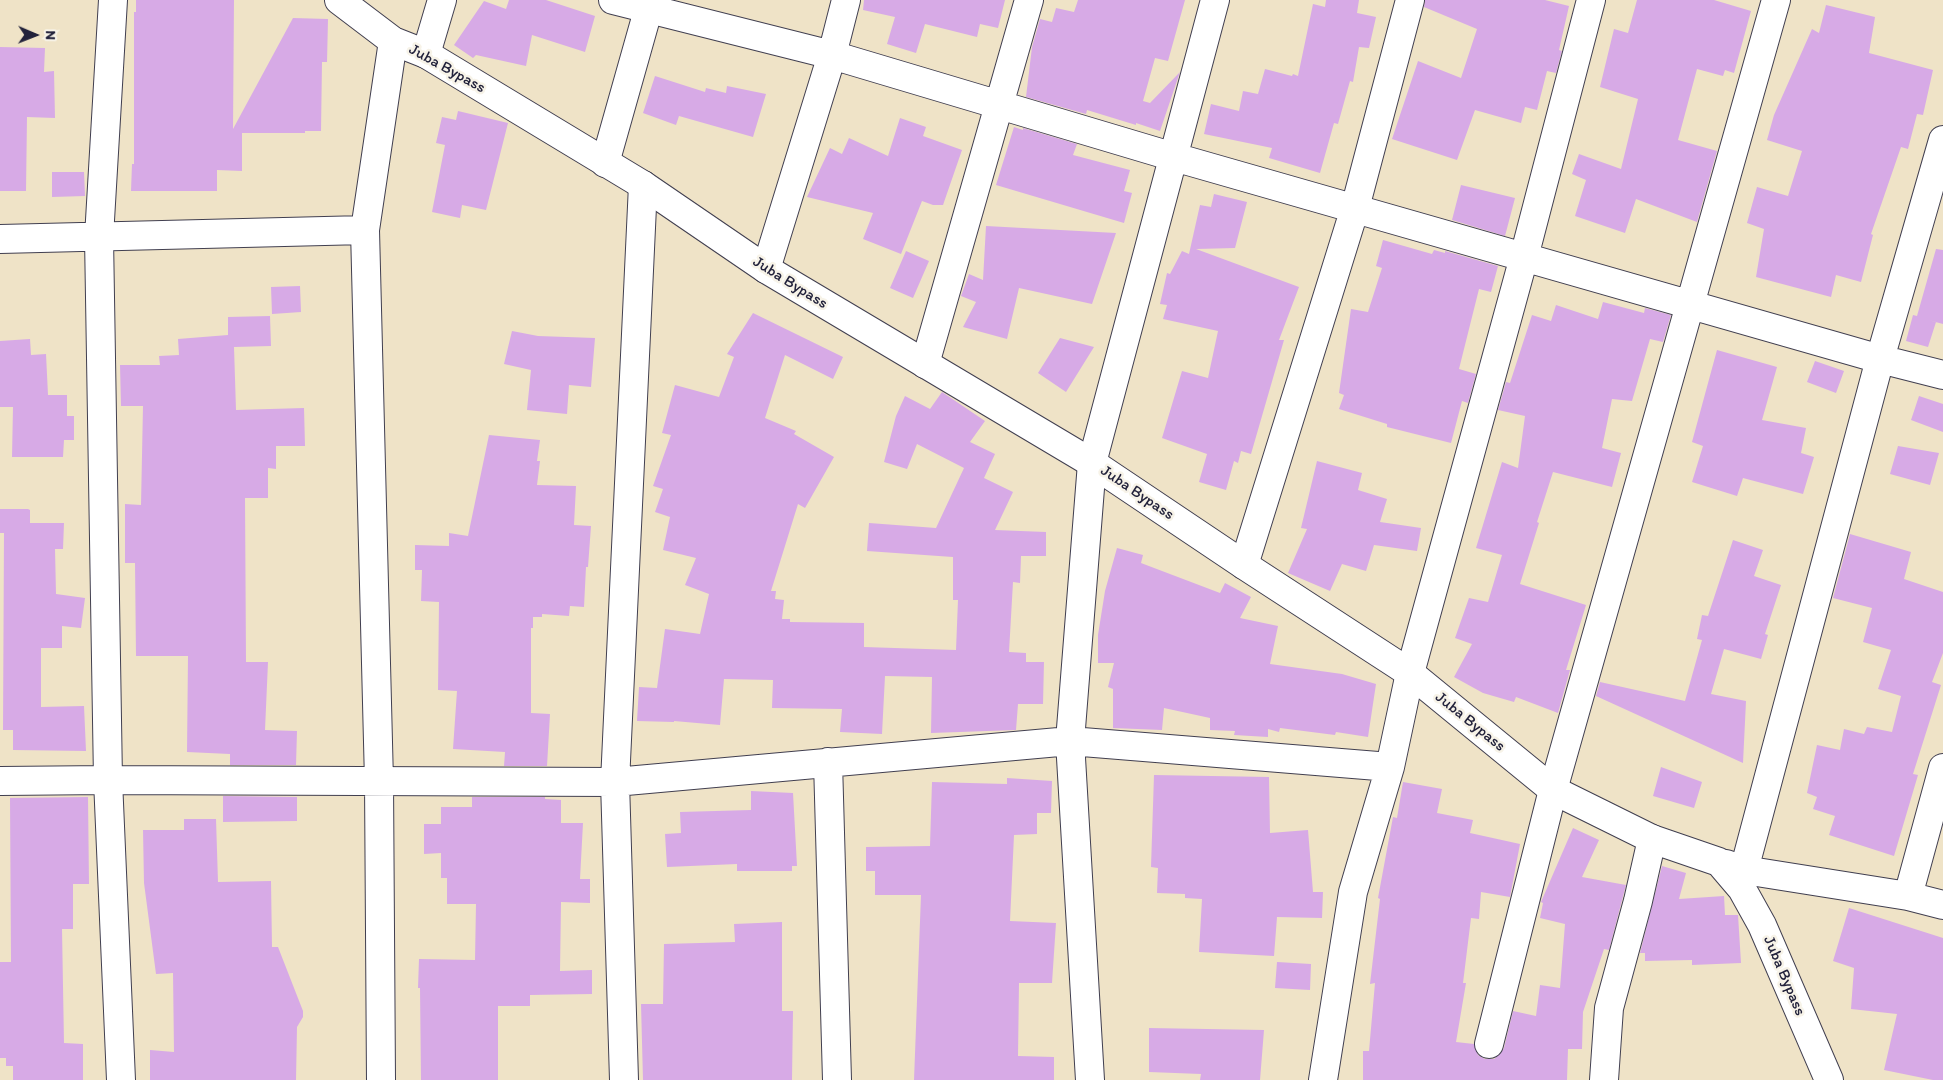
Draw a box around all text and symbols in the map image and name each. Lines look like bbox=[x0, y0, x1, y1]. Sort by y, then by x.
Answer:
north arrow bbox=[10, 10, 60, 60]
text: N bbox=[42, 30, 59, 40]
street label: Juba Bypass bbox=[405, 40, 489, 98]
street label: Juba Bypass bbox=[749, 252, 831, 314]
street label: Juba Bypass bbox=[1097, 461, 1177, 525]
street label: Juba Bypass bbox=[1431, 688, 1509, 756]
street label: Juba Bypass bbox=[1759, 933, 1809, 1019]

